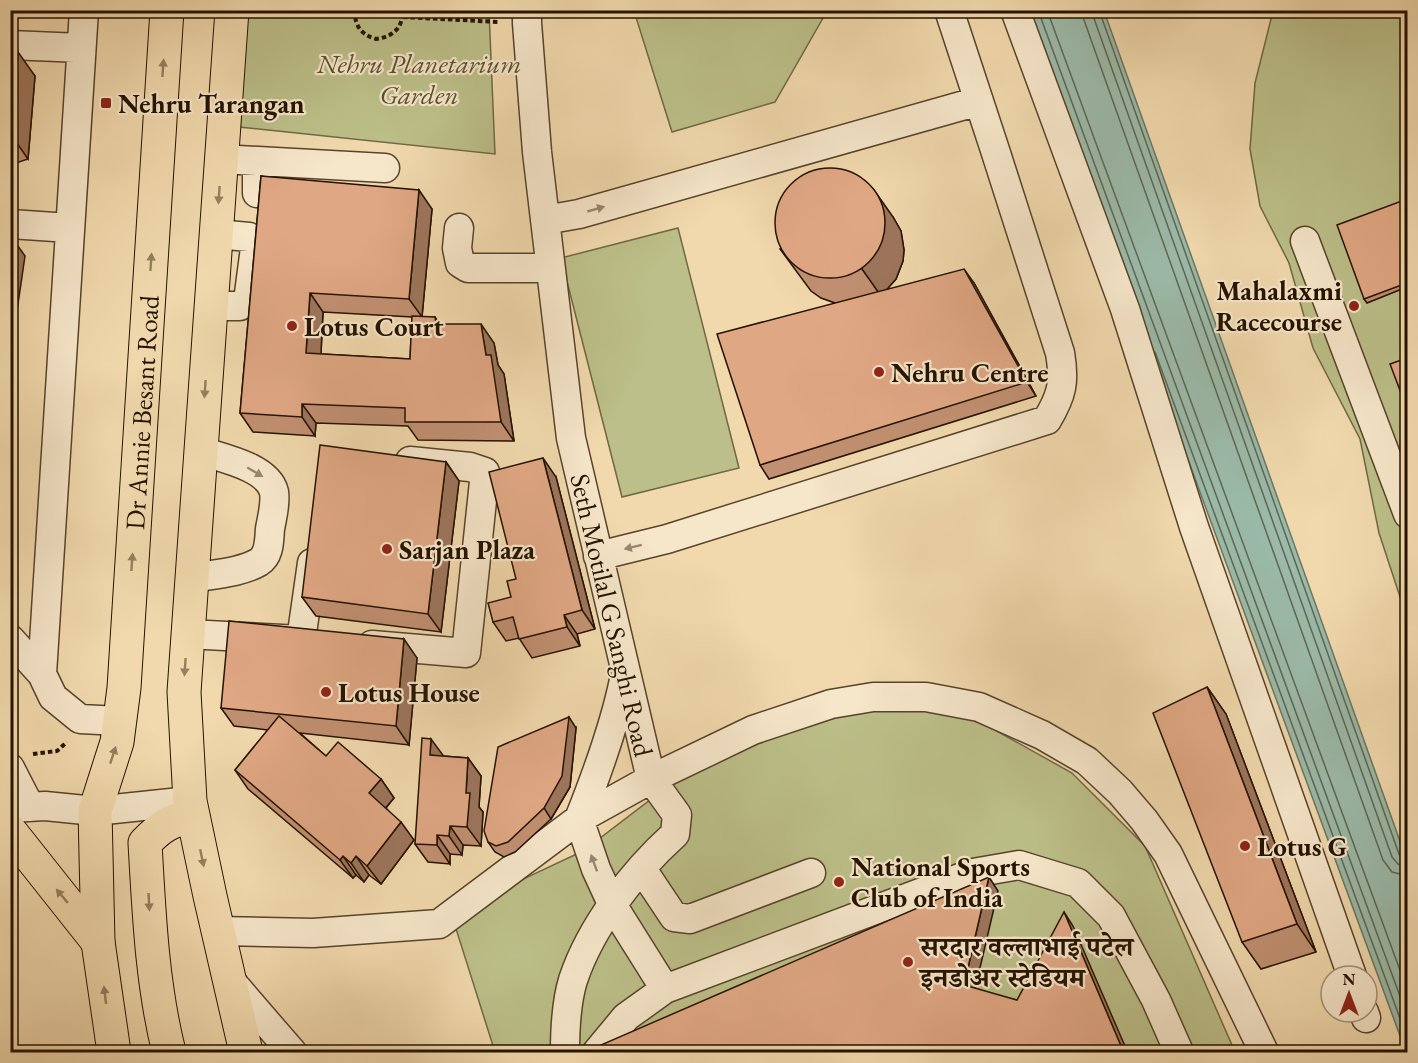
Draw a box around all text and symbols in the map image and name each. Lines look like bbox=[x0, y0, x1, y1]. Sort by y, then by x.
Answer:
park label: Nehru Planetarium Garden bbox=[316, 46, 521, 112]
one-way arrow bbox=[158, 58, 168, 77]
place label: Nehru Tarangan bbox=[118, 86, 305, 121]
marker: Nehru Tarangan bbox=[99, 96, 113, 110]
one-way arrow bbox=[214, 185, 224, 204]
one-way arrow bbox=[587, 204, 605, 213]
one-way arrow bbox=[146, 253, 156, 272]
place label: Mahalaxmi Racecourse bbox=[1216, 273, 1342, 339]
street label: Dr Annie Besant Road bbox=[117, 294, 166, 531]
marker: Mahalaxmi Racecourse bbox=[1347, 299, 1361, 313]
place label: Lotus Court bbox=[304, 309, 444, 344]
marker: Lotus Court bbox=[285, 319, 299, 333]
place label: Nehru Centre bbox=[891, 355, 1048, 390]
marker: Nehru Centre bbox=[872, 365, 886, 379]
one-way arrow bbox=[201, 380, 210, 399]
one-way arrow bbox=[247, 467, 264, 477]
street label: Seth Motilal G Sanghi Road bbox=[562, 470, 662, 760]
place label: Sarjan Plaza bbox=[399, 532, 535, 567]
marker: Sarjan Plaza bbox=[380, 542, 394, 556]
one-way arrow bbox=[624, 543, 642, 553]
one-way arrow bbox=[128, 552, 137, 571]
one-way arrow bbox=[181, 658, 190, 677]
place label: Lotus House bbox=[338, 675, 480, 710]
marker: Lotus House bbox=[319, 685, 333, 699]
one-way arrow bbox=[109, 746, 118, 764]
place label: Lotus G bbox=[1257, 829, 1347, 864]
marker: Lotus G bbox=[1238, 839, 1252, 853]
one-way arrow bbox=[198, 849, 207, 868]
place label: National Sports Club of India bbox=[851, 849, 1030, 915]
one-way arrow bbox=[589, 854, 599, 872]
marker: National Sports Club of India bbox=[832, 875, 846, 889]
one-way arrow bbox=[56, 889, 69, 904]
one-way arrow bbox=[144, 892, 153, 911]
place label: सरदार वल्लाभाई पटेल इनडोअर स्टेडियम bbox=[918, 929, 1135, 995]
marker: सरदार वल्लाभाई पटेल इनडोअर स्टेडियम bbox=[901, 955, 915, 969]
north arrow bbox=[1319, 964, 1379, 1024]
text: N bbox=[1343, 969, 1356, 990]
one-way arrow bbox=[100, 985, 110, 1004]

